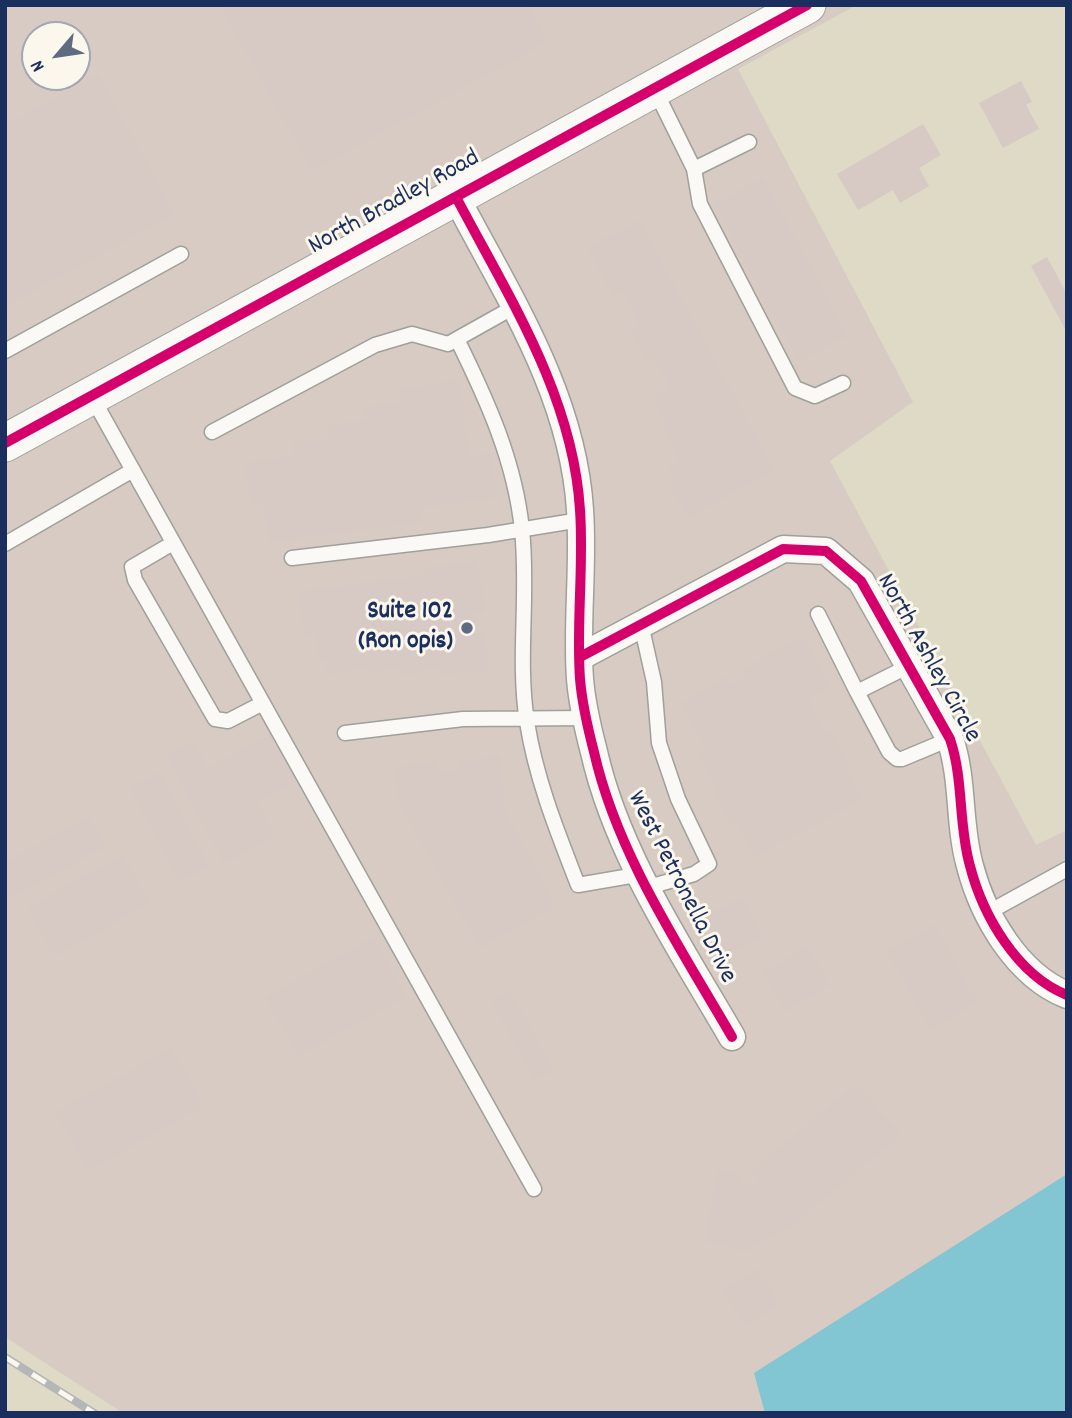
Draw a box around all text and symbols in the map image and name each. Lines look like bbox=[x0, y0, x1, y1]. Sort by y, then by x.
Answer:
north arrow bbox=[21, 21, 91, 91]
text: N bbox=[25, 55, 53, 76]
street label: North Bradley Road bbox=[304, 144, 486, 264]
street label: North Ashley Circle bbox=[868, 569, 986, 749]
place label: Suite 102 (Ron opis) bbox=[359, 597, 453, 658]
marker: Suite 102 (Ron opis) bbox=[459, 620, 475, 636]
street label: West Petronella Drive bbox=[618, 787, 742, 989]

